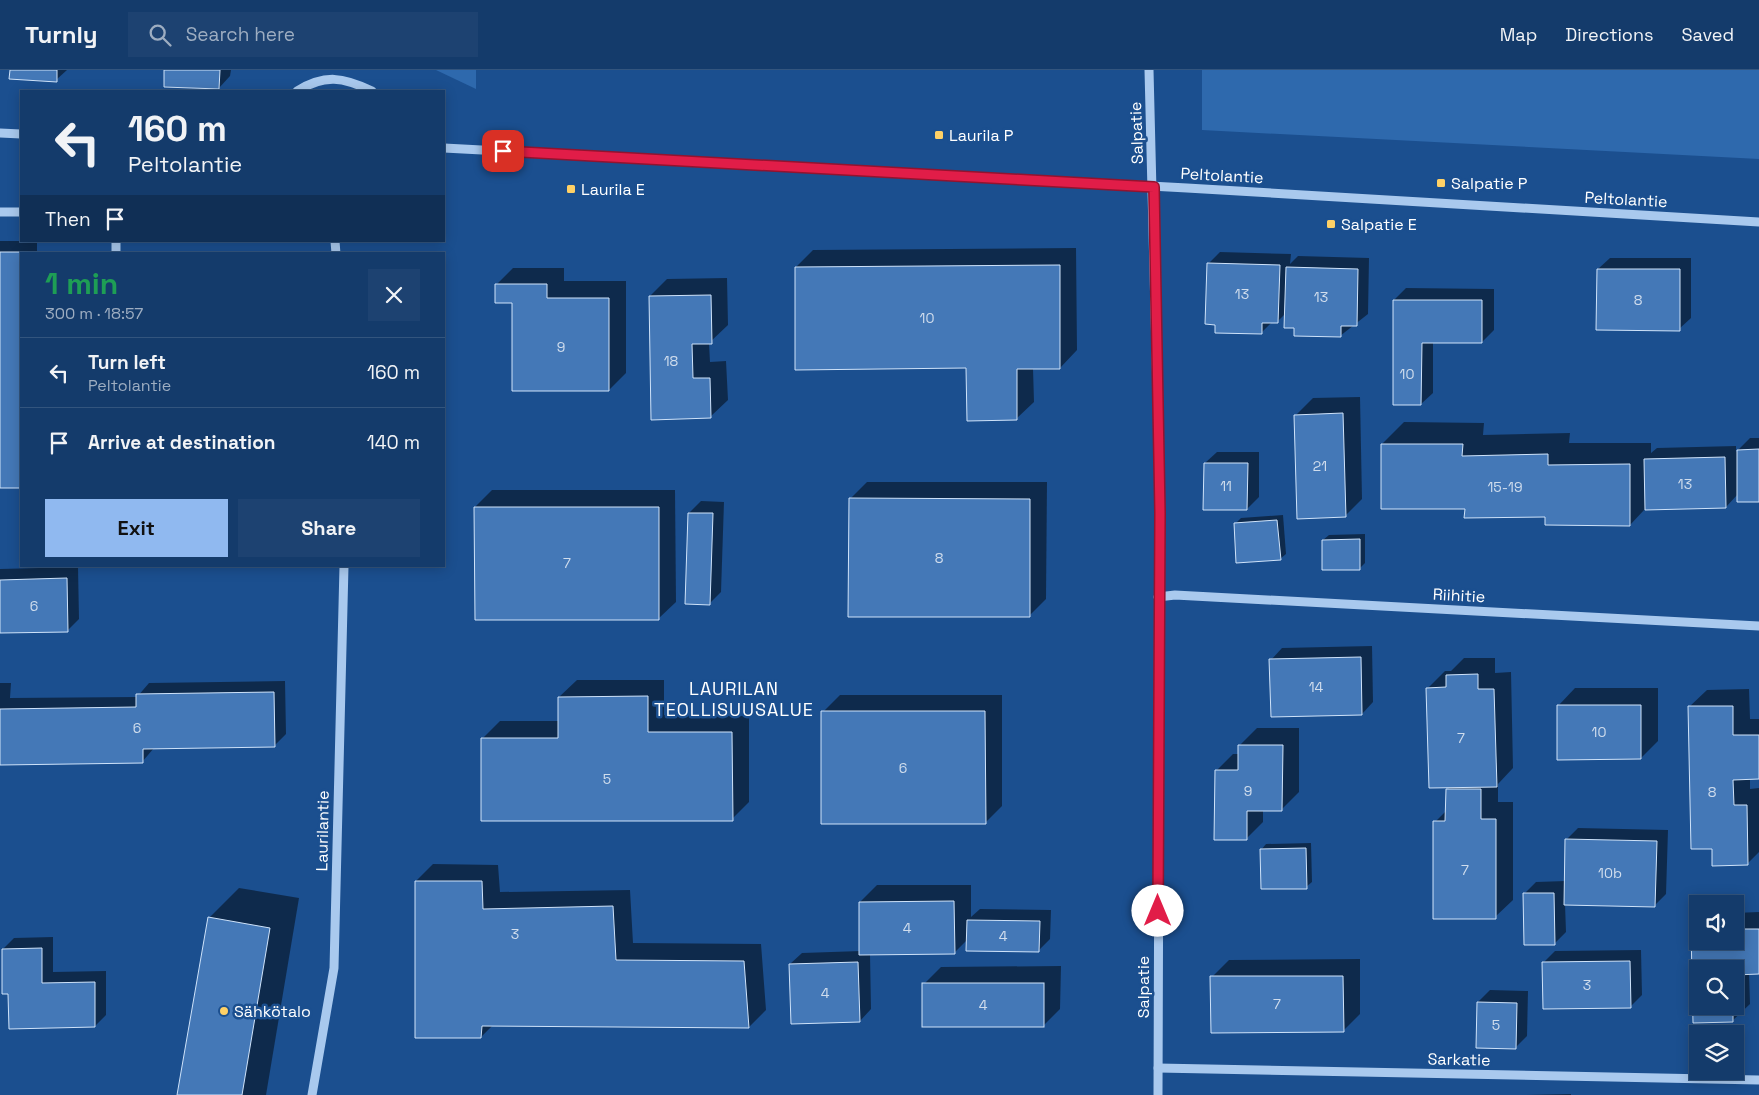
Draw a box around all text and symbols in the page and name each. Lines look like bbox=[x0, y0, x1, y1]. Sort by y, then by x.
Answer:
search box bbox=[128, 12, 478, 57]
text: Turnly bbox=[25, 19, 98, 50]
icon: search bbox=[146, 21, 174, 49]
text: Search here bbox=[186, 22, 295, 47]
text: Map bbox=[1500, 23, 1537, 46]
text: Directions bbox=[1565, 23, 1654, 46]
text: Saved bbox=[1682, 23, 1734, 46]
street label: Salpatie bbox=[1125, 101, 1148, 165]
text: 160 m bbox=[128, 107, 227, 151]
icon: left bbox=[45, 110, 110, 175]
place label: Laurila P bbox=[949, 125, 1014, 146]
marker: Laurila P bbox=[933, 129, 945, 141]
pin bbox=[482, 130, 524, 172]
icon: arrive bbox=[489, 137, 517, 165]
text: Peltolantie bbox=[128, 150, 242, 178]
street label: Peltolantie bbox=[1180, 163, 1264, 188]
place label: Salpatie P bbox=[1451, 173, 1528, 194]
marker: Salpatie P bbox=[1435, 177, 1447, 189]
place label: Laurila E bbox=[581, 179, 645, 200]
marker: Laurila E bbox=[565, 183, 577, 195]
street label: Peltolantie bbox=[1584, 187, 1668, 212]
icon: arrive bbox=[101, 205, 129, 233]
text: Then bbox=[45, 207, 91, 232]
place label: Salpatie E bbox=[1341, 214, 1417, 235]
marker: Salpatie E bbox=[1325, 218, 1337, 230]
text: 1 min bbox=[45, 264, 118, 303]
button: close bbox=[368, 269, 420, 321]
house number: 13 bbox=[1235, 285, 1249, 303]
house number: 13 bbox=[1314, 288, 1328, 306]
house number: 8 bbox=[1634, 291, 1643, 309]
text: 300 m · 18:57 bbox=[45, 303, 143, 324]
house number: 10 bbox=[920, 309, 934, 327]
house number: 9 bbox=[557, 338, 565, 356]
text: Turn left bbox=[88, 350, 166, 375]
house number: 18 bbox=[664, 352, 679, 370]
icon: left bbox=[45, 359, 73, 387]
text: 160 m bbox=[367, 360, 420, 385]
house number: 10 bbox=[1400, 365, 1414, 383]
text: Peltolantie bbox=[88, 375, 171, 396]
icon: arrive bbox=[45, 429, 73, 457]
text: Arrive at destination bbox=[88, 430, 276, 455]
text: 140 m bbox=[367, 430, 420, 455]
house number: 21 bbox=[1313, 457, 1327, 475]
house number: 13 bbox=[1678, 475, 1692, 493]
house number: 11 bbox=[1220, 477, 1232, 495]
house number: 15-19 bbox=[1487, 478, 1523, 496]
button: Exit bbox=[45, 499, 228, 557]
button: Share bbox=[238, 499, 420, 557]
house number: 8 bbox=[935, 549, 944, 567]
house number: 7 bbox=[563, 554, 571, 572]
street label: Riihitie bbox=[1432, 584, 1486, 607]
house number: 6 bbox=[30, 597, 38, 615]
district label: LAURILAN TEOLLISUUSALUE bbox=[654, 677, 814, 721]
house number: 14 bbox=[1309, 678, 1324, 696]
house number: 6 bbox=[133, 719, 141, 737]
house number: 10 bbox=[1592, 723, 1606, 741]
house number: 7 bbox=[1457, 729, 1465, 747]
house number: 6 bbox=[899, 759, 907, 777]
house number: 5 bbox=[603, 770, 611, 788]
house number: 9 bbox=[1244, 782, 1252, 800]
house number: 8 bbox=[1708, 783, 1717, 801]
street label: Laurilantie bbox=[311, 790, 334, 872]
house number: 7 bbox=[1461, 861, 1469, 879]
house number: 10b bbox=[1598, 864, 1622, 882]
position arrow bbox=[1131, 884, 1183, 936]
map controls bbox=[1689, 895, 1744, 1080]
button: sound bbox=[1689, 895, 1744, 950]
house number: 4 bbox=[903, 919, 912, 937]
house number: 3 bbox=[511, 925, 519, 943]
house number: 4 bbox=[999, 927, 1008, 945]
street label: Salpatie bbox=[1133, 956, 1154, 1018]
button: search bbox=[1689, 960, 1744, 1015]
house number: 3 bbox=[1583, 976, 1591, 994]
house number: 4 bbox=[821, 984, 830, 1002]
house number: 7 bbox=[1273, 995, 1281, 1013]
house number: 4 bbox=[979, 996, 988, 1014]
place label: Sähkötalo bbox=[234, 1001, 311, 1022]
marker: Sähkötalo bbox=[218, 1005, 230, 1017]
house number: 5 bbox=[1492, 1016, 1500, 1034]
button: layers bbox=[1689, 1025, 1744, 1080]
street label: Sarkatie bbox=[1427, 1048, 1491, 1071]

